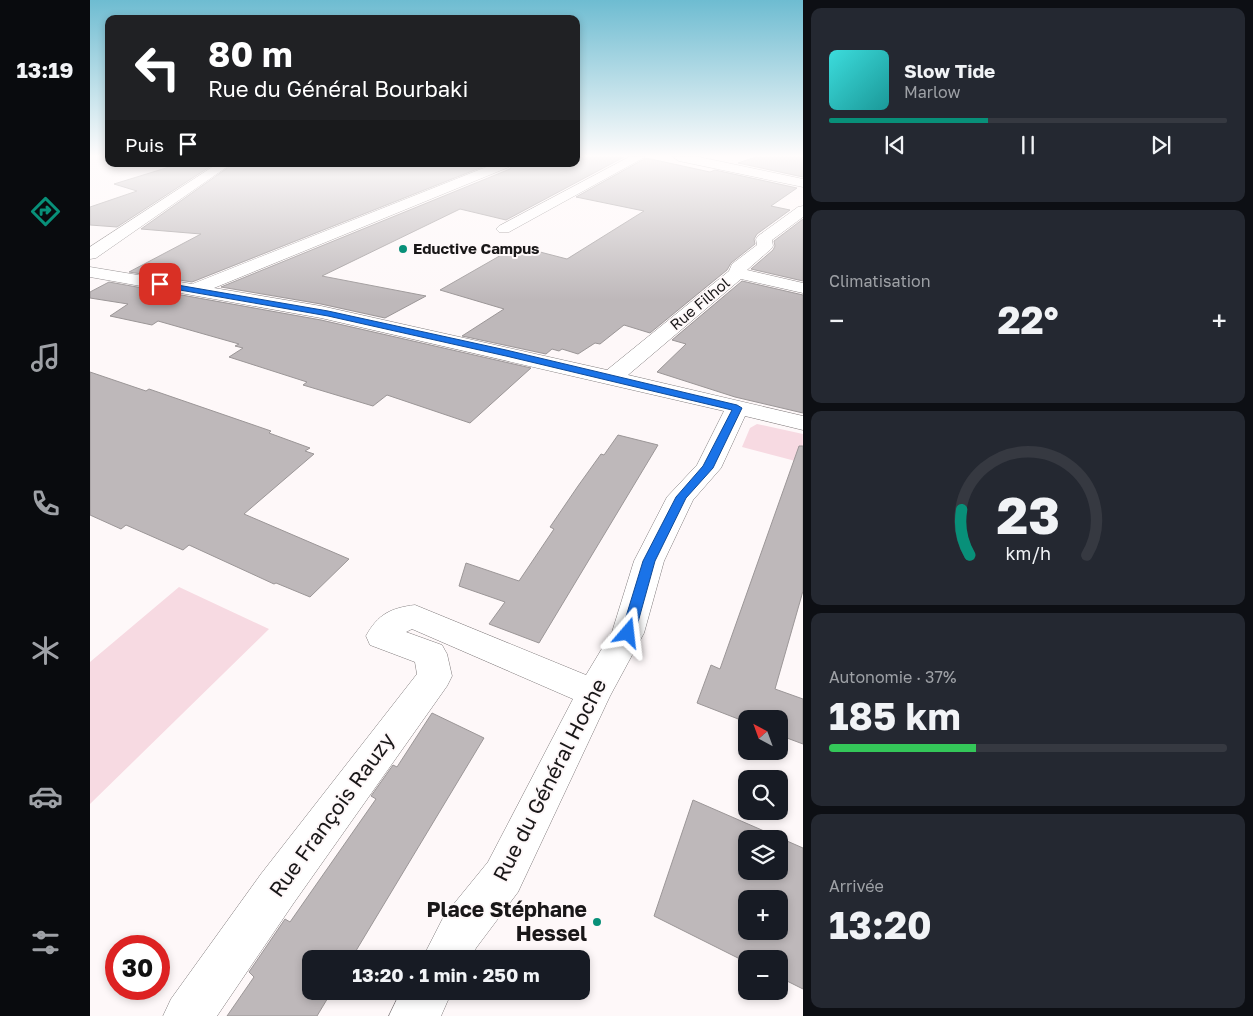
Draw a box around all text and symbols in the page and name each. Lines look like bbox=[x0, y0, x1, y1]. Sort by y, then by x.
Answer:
text: 80 m bbox=[208, 33, 293, 75]
icon: left bbox=[125, 35, 190, 100]
text: 13:19 bbox=[16, 56, 74, 83]
text: Slow Tide bbox=[904, 59, 995, 82]
text: Rue du Général Bourbaki bbox=[208, 75, 468, 102]
text: Marlow bbox=[904, 82, 960, 102]
icon: arrive bbox=[174, 130, 202, 158]
icon: previous bbox=[881, 131, 909, 159]
icon: pause bbox=[1014, 131, 1042, 159]
icon: next bbox=[1147, 131, 1175, 159]
text: Puis bbox=[125, 133, 164, 156]
icon: directions bbox=[28, 194, 63, 229]
place label: Eductive Campus bbox=[413, 239, 540, 257]
marker: Eductive Campus bbox=[397, 243, 409, 255]
pin bbox=[139, 263, 181, 305]
icon: arrive bbox=[146, 270, 174, 298]
text: Climatisation bbox=[829, 271, 931, 291]
street label: Rue Filhol bbox=[666, 273, 733, 333]
text: 22° bbox=[997, 297, 1059, 342]
text: − bbox=[829, 304, 844, 337]
text: + bbox=[1212, 304, 1227, 337]
icon: music bbox=[28, 340, 63, 375]
text: 23 bbox=[996, 483, 1060, 545]
icon: phone bbox=[28, 486, 63, 521]
text: km/h bbox=[1005, 542, 1051, 564]
position arrow bbox=[601, 606, 653, 658]
icon: climate bbox=[28, 633, 63, 668]
text: Autonomie · 37% bbox=[829, 667, 956, 687]
street label: Rue du Général Hoche bbox=[487, 674, 612, 885]
text: 185 km bbox=[829, 693, 961, 738]
north arrow bbox=[738, 710, 788, 760]
map controls bbox=[738, 710, 788, 1000]
street label: Rue François Rauzy bbox=[263, 727, 400, 902]
button: search bbox=[738, 770, 788, 820]
icon: car bbox=[28, 779, 63, 814]
button: layers bbox=[738, 830, 788, 880]
text: Arrivée bbox=[829, 876, 884, 896]
button: + bbox=[738, 890, 788, 940]
place label: Place Stéphane Hessel bbox=[426, 896, 587, 946]
text: 13:20 bbox=[829, 902, 932, 947]
marker: Place Stéphane Hessel bbox=[591, 916, 603, 928]
icon: filters bbox=[28, 925, 63, 960]
speed limit sign: 30 bbox=[105, 935, 170, 1000]
button: − bbox=[738, 950, 788, 1000]
text: 13:20 · 1 min · 250 m bbox=[352, 963, 540, 986]

